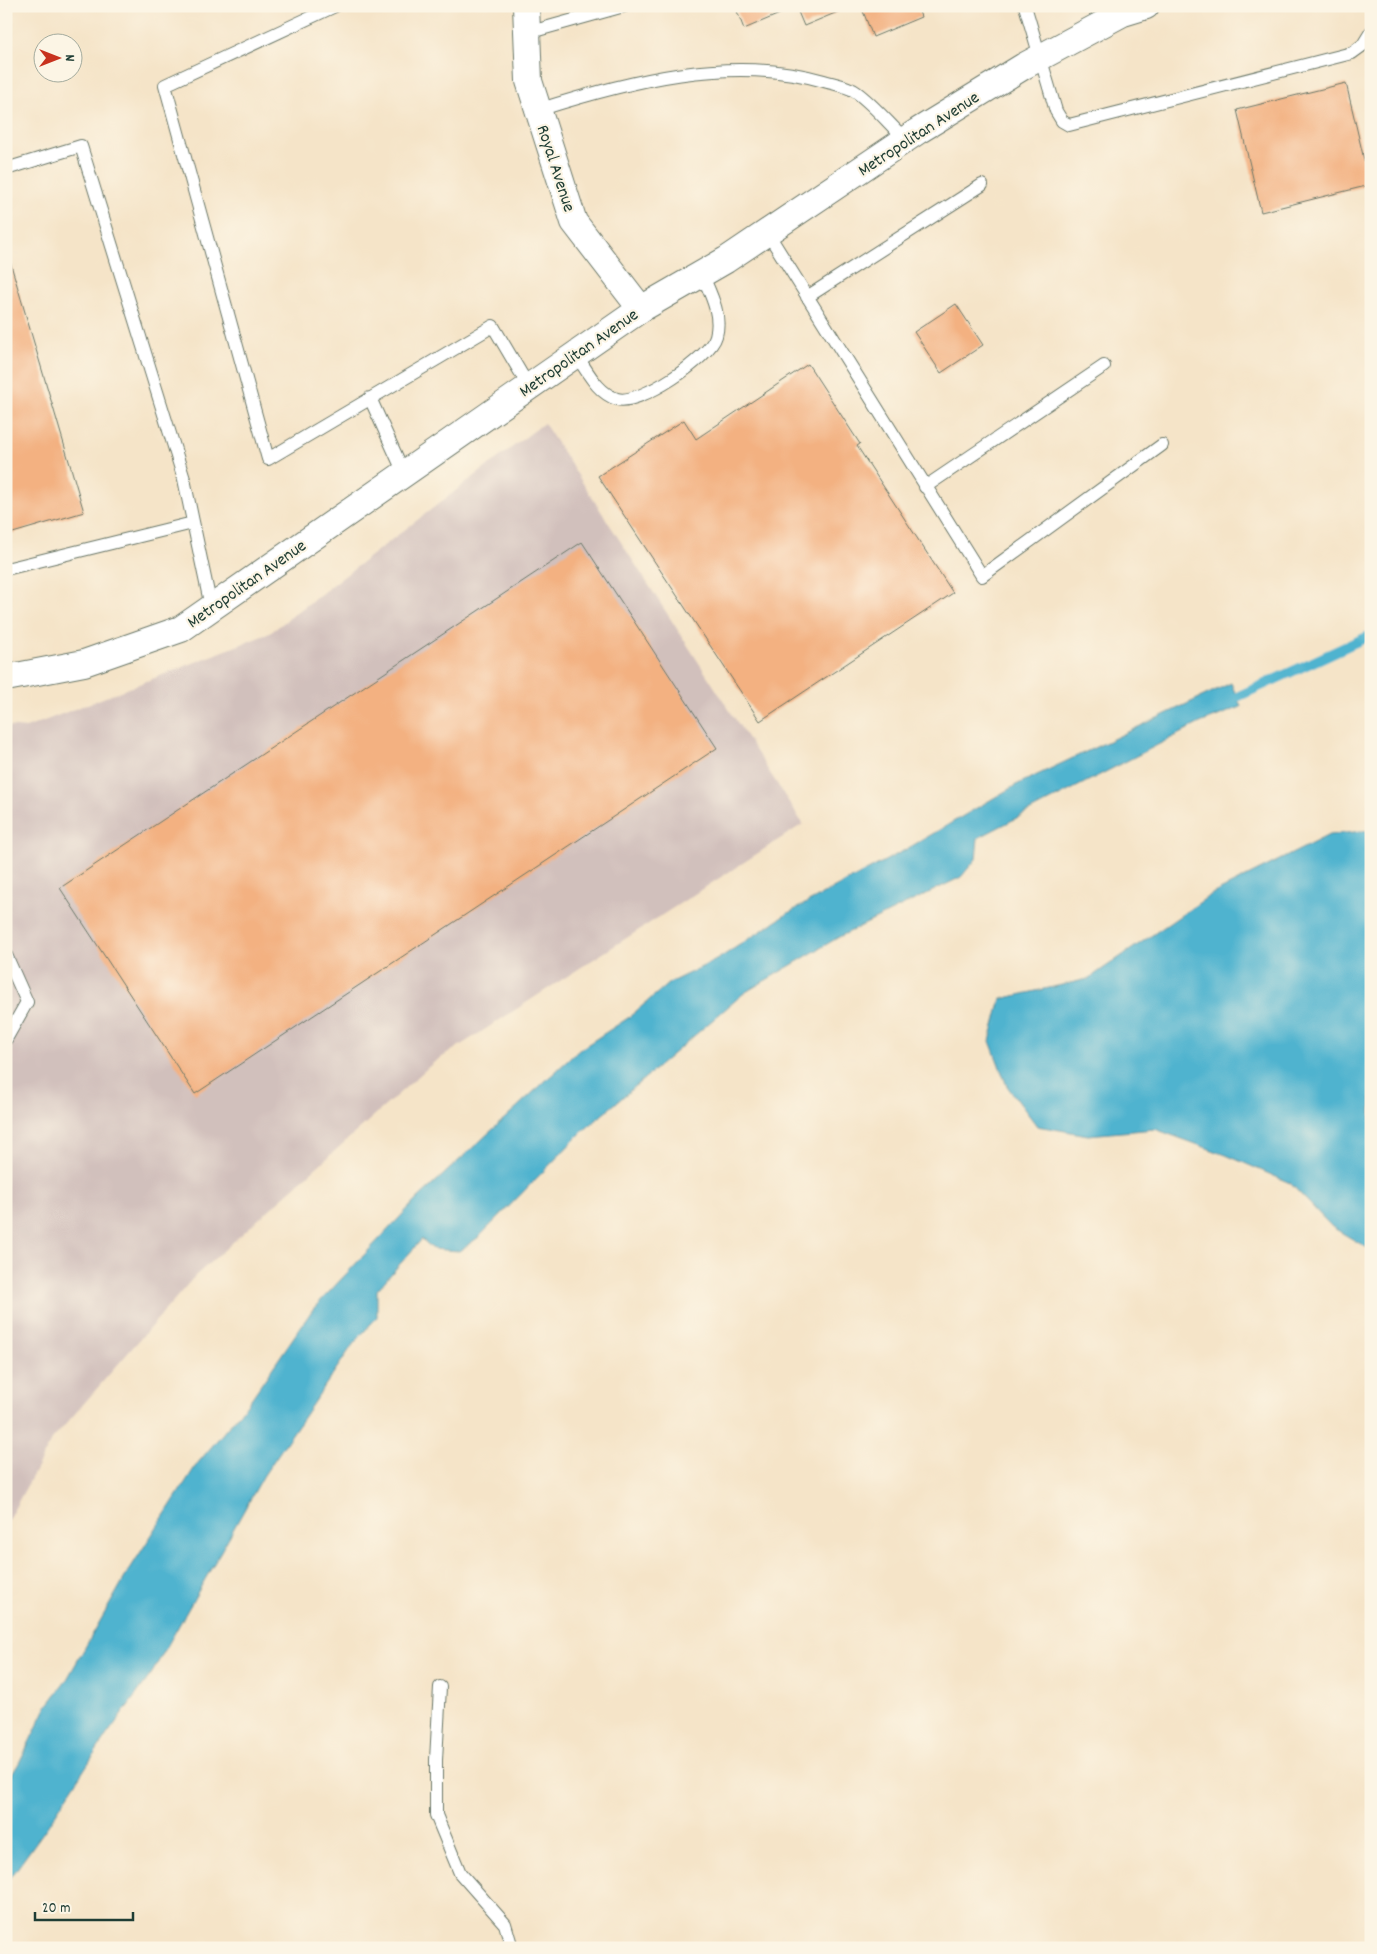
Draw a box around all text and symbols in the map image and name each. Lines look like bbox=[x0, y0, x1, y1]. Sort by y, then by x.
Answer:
north arrow bbox=[32, 32, 82, 82]
text: N bbox=[59, 55, 79, 62]
street label: Metropolitan Avenue bbox=[854, 86, 985, 184]
street label: Royal Avenue bbox=[529, 122, 580, 216]
street label: Metropolitan Avenue bbox=[515, 303, 644, 405]
street label: Metropolitan Avenue bbox=[183, 534, 312, 636]
scale bar bbox=[35, 1889, 132, 1921]
text: 20 m bbox=[42, 1898, 70, 1920]

